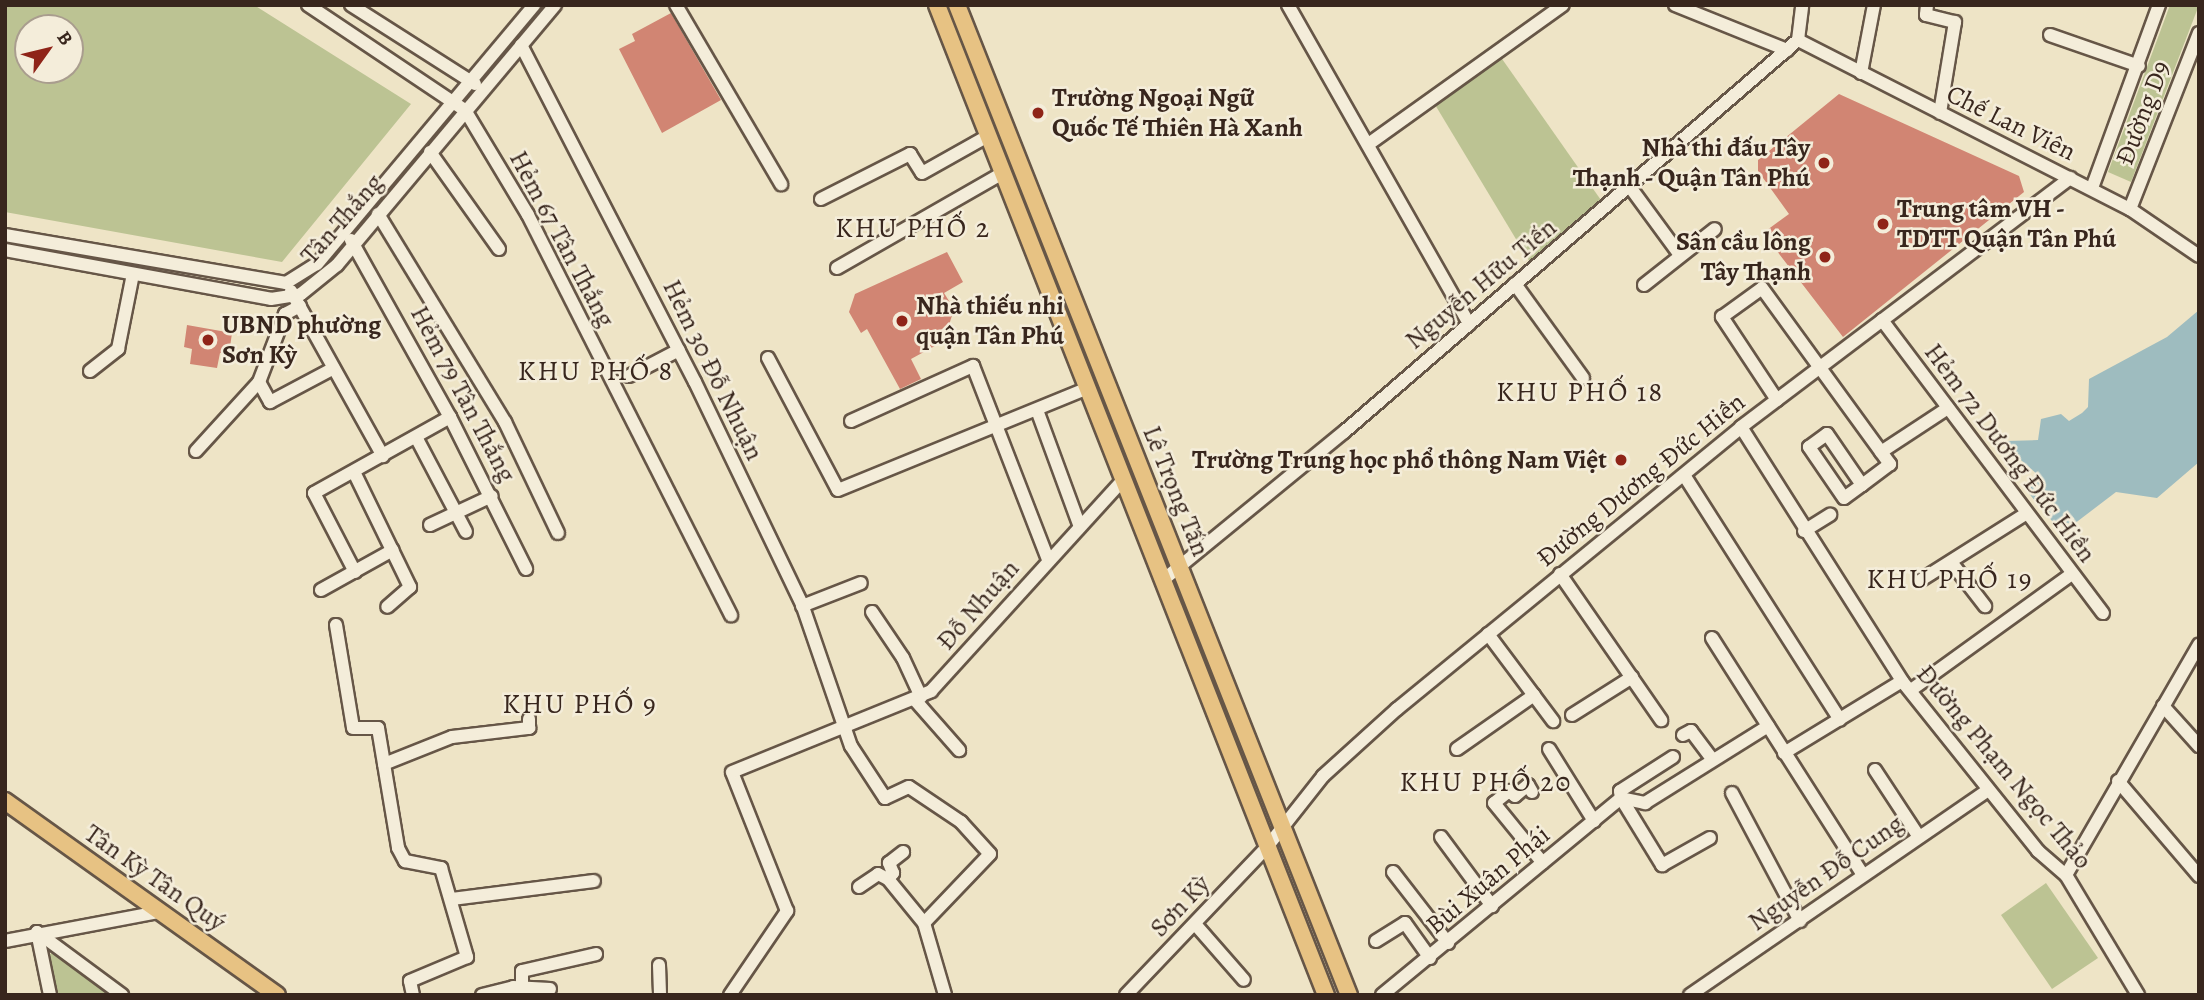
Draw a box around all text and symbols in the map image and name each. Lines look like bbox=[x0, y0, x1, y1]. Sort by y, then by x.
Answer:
north arrow bbox=[14, 14, 84, 84]
text: B bbox=[51, 26, 79, 51]
street label: Đường D9 bbox=[2109, 57, 2177, 169]
street label: Chế Lan Viên bbox=[1941, 78, 2081, 168]
place label: Trường Ngoại Ngữ Quốc Tế Thiên Hà Xanh bbox=[1052, 82, 1303, 144]
marker: Trường Ngoại Ngữ Quốc Tế Thiên Hà Xanh bbox=[1030, 105, 1046, 121]
place label: Nhà thi đấu Tây Thạnh - Quận Tân Phú bbox=[1572, 132, 1810, 194]
street label: Hẻm 67 Tân Thắng bbox=[502, 146, 622, 332]
marker: Nhà thi đấu Tây Thạnh - Quận Tân Phú bbox=[1816, 155, 1832, 171]
street label: Tân Thắng bbox=[294, 167, 390, 271]
place label: Trung tâm VH - TDTT Quận Tân Phú bbox=[1897, 193, 2116, 255]
district label: KHU PHỐ 2 bbox=[836, 211, 990, 245]
street label: Nguyễn Hữu Tiến bbox=[1399, 212, 1563, 356]
marker: Trung tâm VH - TDTT Quận Tân Phú bbox=[1875, 216, 1891, 232]
place label: Sân cầu lông Tây Thạnh bbox=[1676, 226, 1811, 288]
marker: Sân cầu lông Tây Thạnh bbox=[1817, 249, 1833, 265]
street label: Hẻm 30 Đỗ Nhuận bbox=[656, 275, 770, 465]
place label: Nhà thiếu nhi quận Tân Phú bbox=[916, 290, 1064, 352]
street label: Hẻm 79 Tân Thắng bbox=[403, 301, 523, 487]
place label: UBND phường Sơn Kỳ bbox=[222, 309, 381, 370]
marker: Nhà thiếu nhi quận Tân Phú bbox=[894, 313, 910, 329]
marker: UBND phường Sơn Kỳ bbox=[200, 332, 216, 348]
street label: Hẻm 72 Dương Đức Hiền bbox=[1917, 337, 2103, 569]
district label: KHU PHỐ 8 bbox=[519, 354, 673, 388]
district label: KHU PHỐ 18 bbox=[1497, 375, 1663, 409]
street label: Đường Dương Đức Hiền bbox=[1531, 386, 1751, 574]
street label: Lê Trọng Tấn bbox=[1136, 421, 1216, 561]
place label: Trường Trung học phổ thông Nam Việt bbox=[1192, 444, 1607, 476]
marker: Trường Trung học phổ thông Nam Việt bbox=[1613, 452, 1629, 468]
street label: Đỗ Nhuận bbox=[930, 553, 1026, 657]
district label: KHU PHỐ 19 bbox=[1868, 562, 2032, 596]
street label: Đường Phạm Ngọc Thảo bbox=[1909, 659, 2099, 875]
district label: KHU PHỐ 9 bbox=[503, 687, 657, 721]
district label: KHU PHỐ 20 bbox=[1401, 765, 1571, 799]
street label: Nguyễn Đỗ Cung bbox=[1743, 808, 1909, 938]
street label: Tân Kỳ Tân Quý bbox=[79, 818, 231, 938]
street label: Bùi Xuân Phái bbox=[1420, 819, 1556, 941]
street label: Sơn Kỳ bbox=[1144, 869, 1216, 943]

